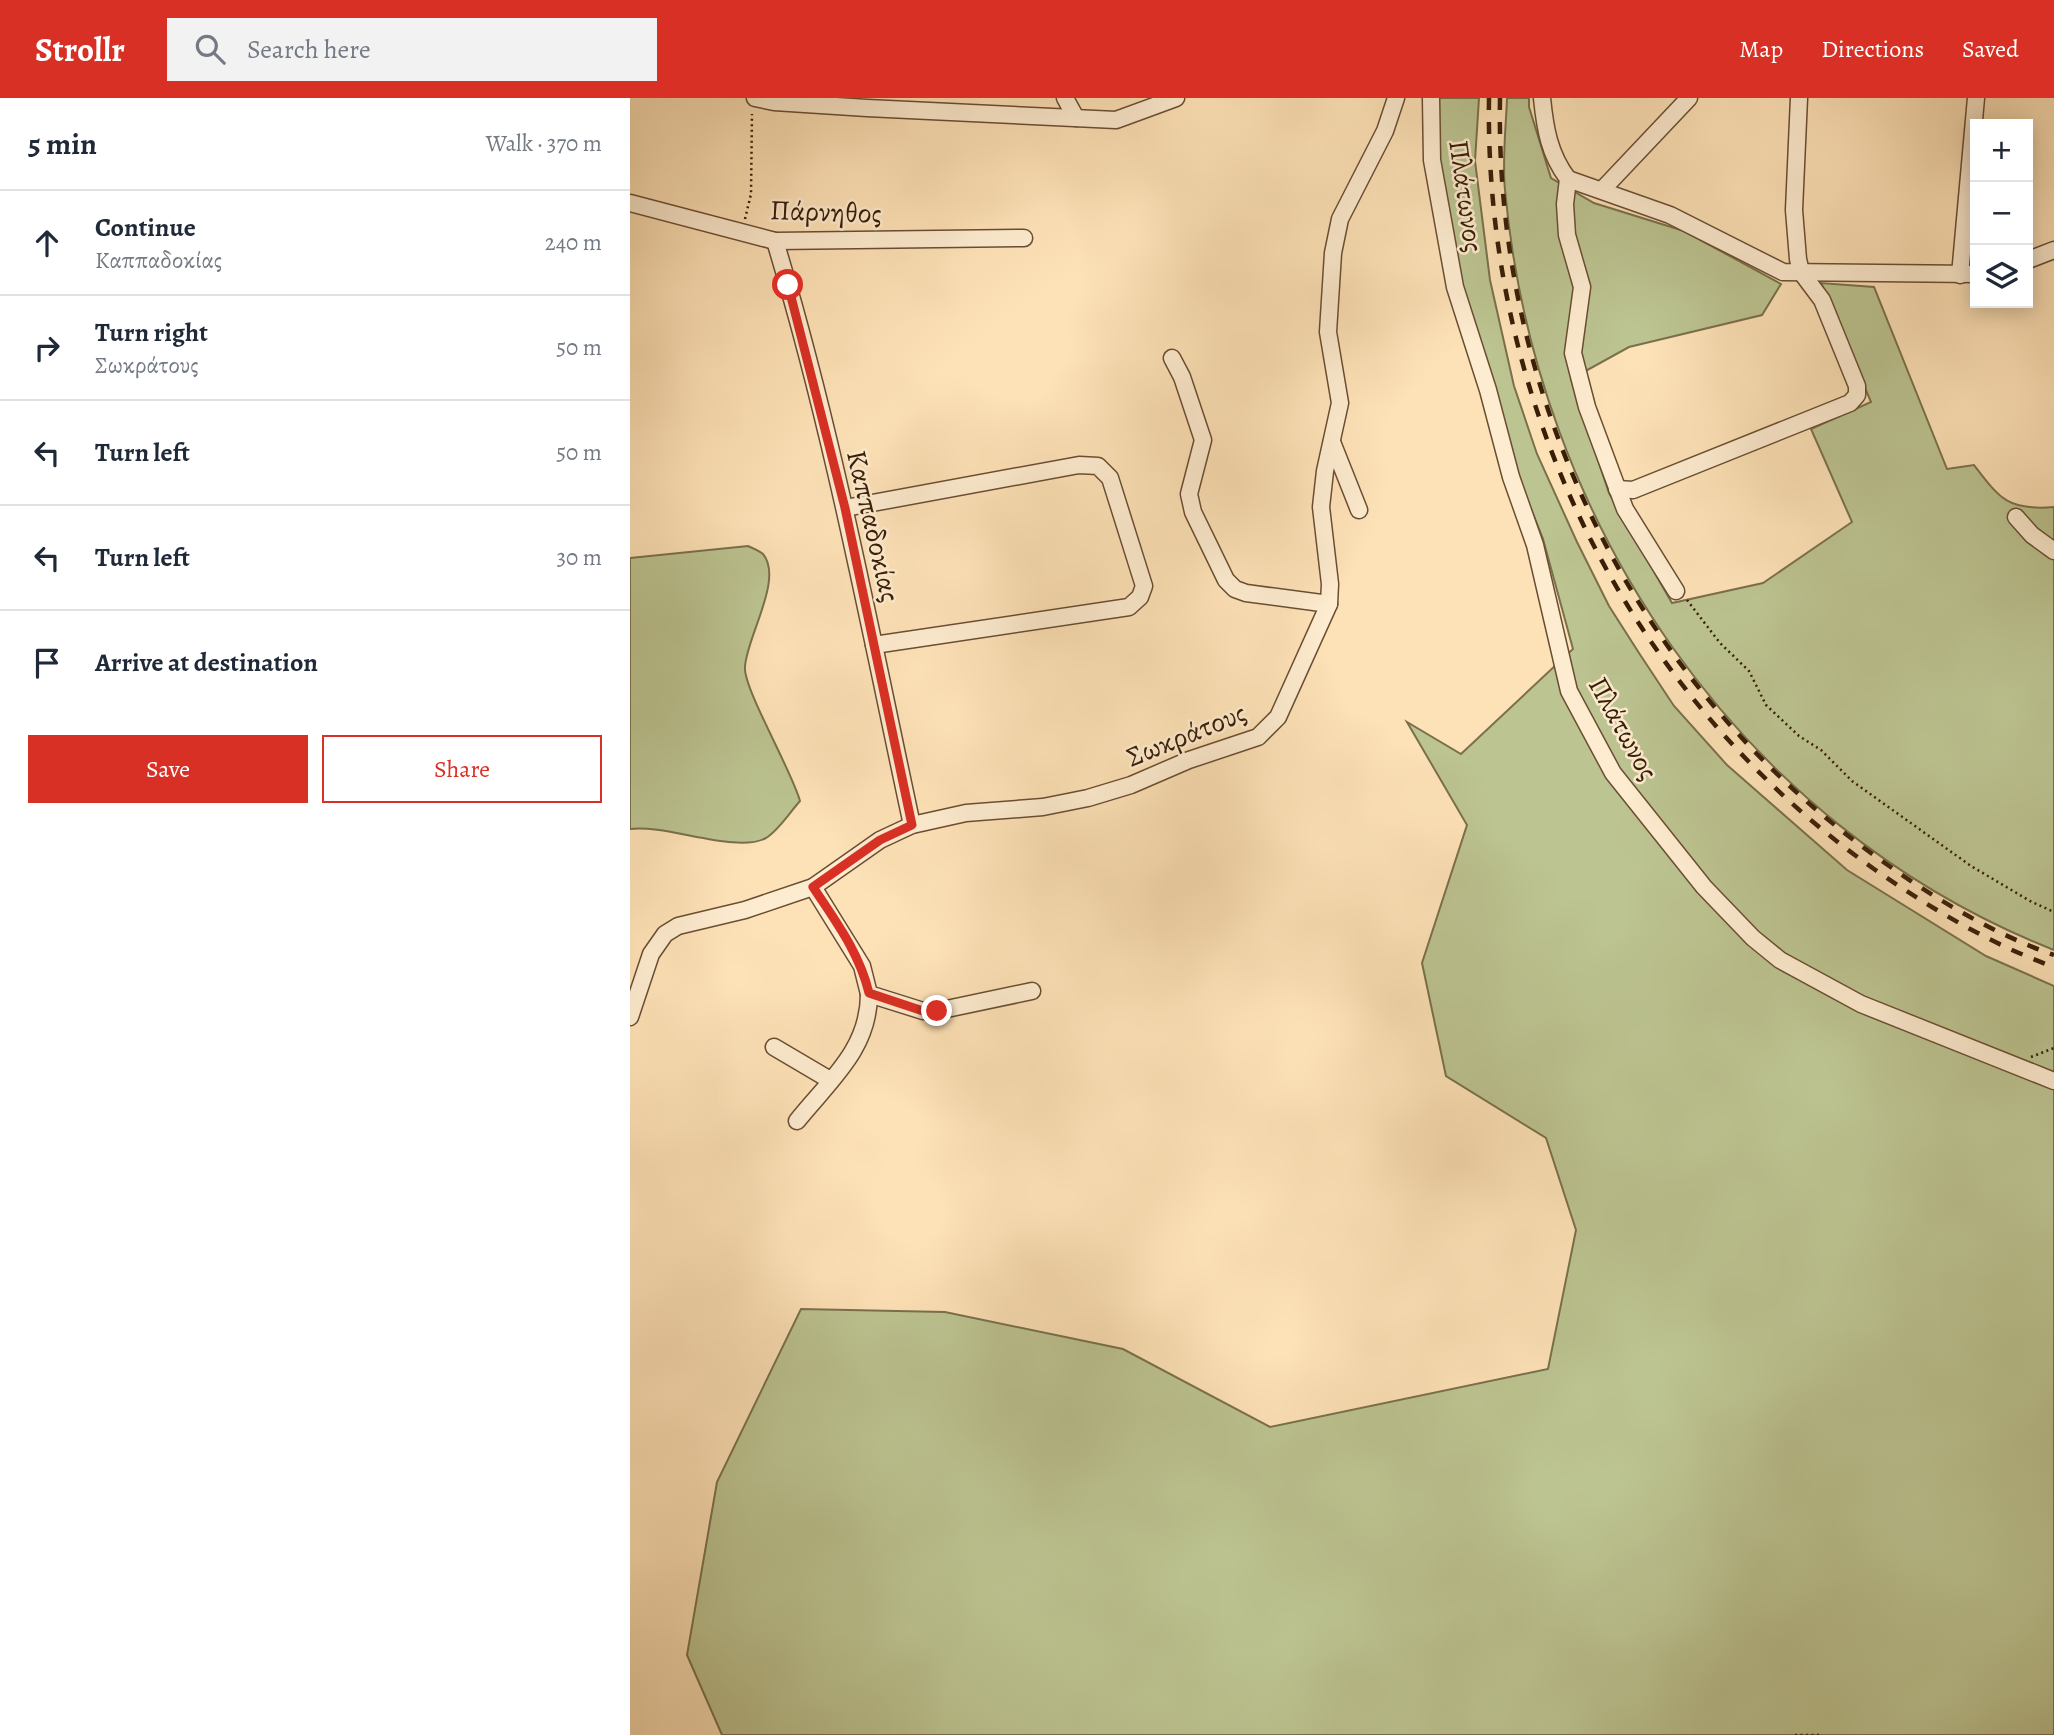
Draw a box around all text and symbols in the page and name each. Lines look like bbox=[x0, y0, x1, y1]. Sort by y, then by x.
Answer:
search box bbox=[167, 18, 657, 81]
text: Strollr bbox=[35, 27, 125, 72]
icon: search bbox=[191, 30, 229, 68]
text: Search here bbox=[247, 32, 371, 67]
text: Map bbox=[1739, 33, 1783, 65]
text: Directions bbox=[1821, 33, 1924, 65]
text: Saved bbox=[1962, 33, 2019, 65]
map controls bbox=[1970, 119, 2033, 308]
button: + bbox=[1970, 119, 2033, 182]
text: 5 min bbox=[28, 124, 97, 164]
text: Walk · 370 m bbox=[486, 128, 602, 159]
street label: Πλάτωνος bbox=[1439, 138, 1493, 255]
button: − bbox=[1970, 182, 2033, 245]
street label: Πάρνηθος bbox=[770, 191, 882, 233]
text: Continue bbox=[95, 210, 196, 245]
icon: ahead bbox=[28, 224, 66, 262]
text: 240 m bbox=[545, 227, 602, 258]
text: Καππαδοκίας bbox=[95, 245, 222, 276]
button: layers bbox=[1970, 245, 2033, 308]
route start bbox=[772, 269, 803, 300]
text: Turn right bbox=[95, 315, 208, 350]
icon: right bbox=[28, 329, 66, 367]
text: 50 m bbox=[556, 332, 602, 363]
text: Σωκράτους bbox=[95, 350, 199, 381]
icon: left bbox=[28, 434, 66, 472]
text: Turn left bbox=[95, 435, 190, 470]
text: 50 m bbox=[556, 437, 602, 468]
street label: Καππαδοκίας bbox=[837, 447, 909, 606]
icon: left bbox=[28, 539, 66, 577]
text: Turn left bbox=[95, 540, 190, 575]
text: 30 m bbox=[556, 542, 602, 573]
icon: arrive bbox=[28, 644, 66, 682]
text: Arrive at destination bbox=[95, 645, 318, 680]
street label: Πλάτωνος bbox=[1579, 670, 1667, 787]
street label: Σωκράτους bbox=[1121, 694, 1252, 776]
button: Save bbox=[28, 735, 308, 803]
button: Share bbox=[322, 735, 602, 803]
route end bbox=[921, 995, 952, 1026]

